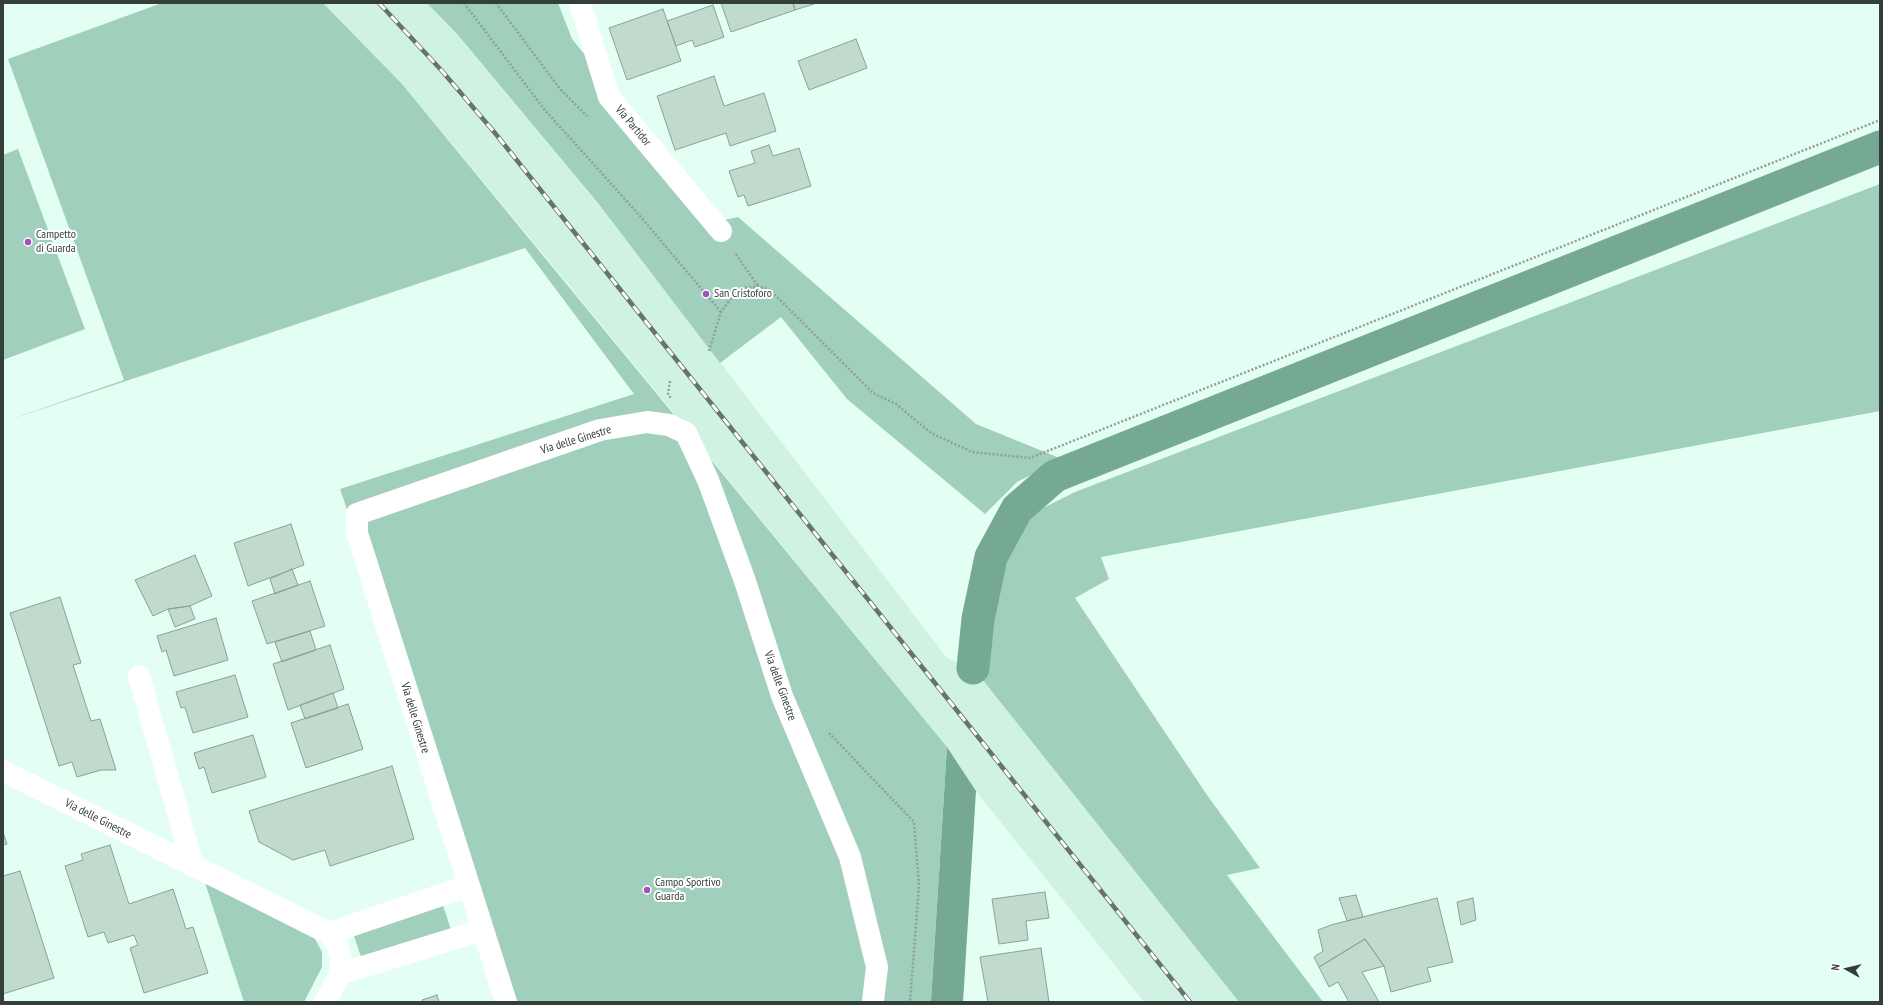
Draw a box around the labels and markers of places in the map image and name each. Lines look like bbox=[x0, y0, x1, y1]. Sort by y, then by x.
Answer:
place label: Campetto di Guarda bbox=[36, 228, 76, 256]
marker: Campetto di Guarda bbox=[23, 237, 33, 247]
place label: San Cristoforo bbox=[714, 287, 772, 301]
marker: San Cristoforo bbox=[701, 289, 711, 299]
place label: Campo Sportivo Guarda bbox=[655, 876, 721, 904]
marker: Campo Sportivo Guarda bbox=[642, 885, 652, 895]

